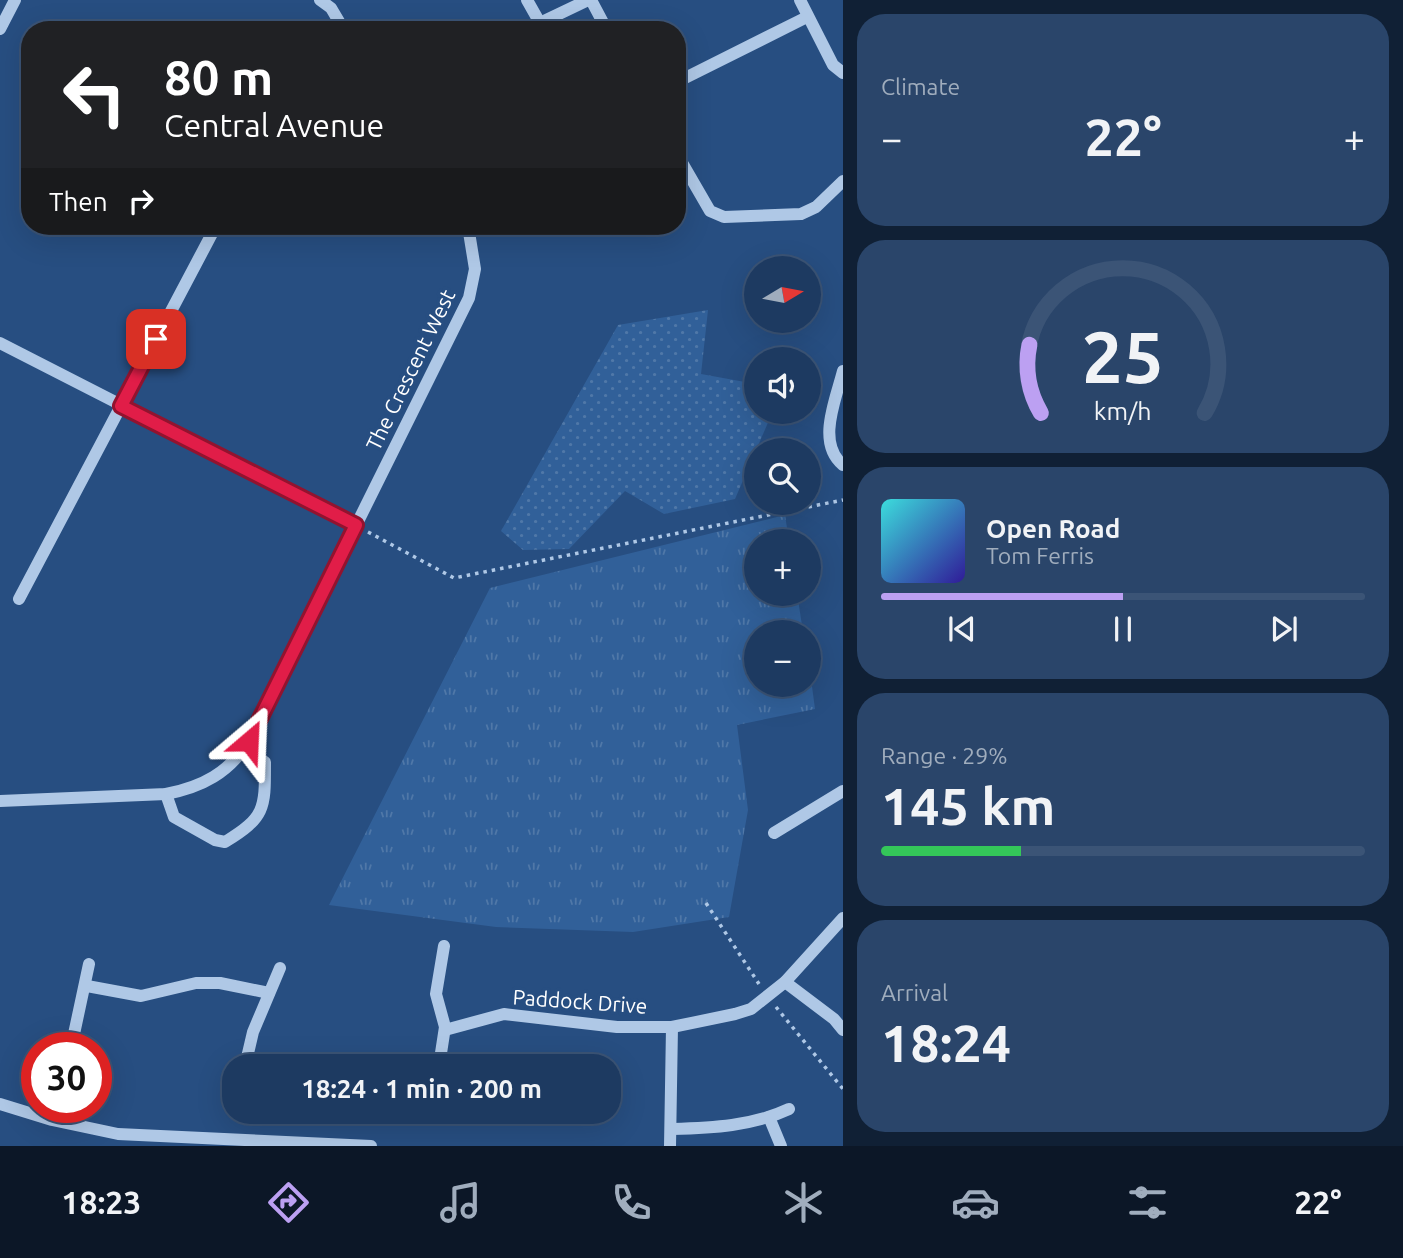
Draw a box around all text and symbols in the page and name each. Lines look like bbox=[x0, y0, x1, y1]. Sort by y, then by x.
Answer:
icon: left bbox=[49, 49, 140, 140]
text: 80 m bbox=[164, 49, 273, 104]
text: Climate bbox=[881, 74, 960, 99]
text: Central Avenue bbox=[164, 107, 384, 143]
text: 22° bbox=[1084, 108, 1162, 166]
text: − bbox=[881, 117, 902, 159]
text: + bbox=[1344, 117, 1365, 159]
icon: right bbox=[122, 182, 160, 220]
text: Then bbox=[49, 187, 108, 216]
north arrow bbox=[744, 256, 821, 332]
map controls bbox=[744, 256, 821, 697]
street label: The Crescent West bbox=[361, 285, 459, 454]
pin bbox=[126, 309, 186, 369]
text: 25 bbox=[1082, 315, 1164, 397]
icon: arrive bbox=[137, 320, 175, 358]
button: sound bbox=[744, 347, 821, 424]
text: km/h bbox=[1094, 396, 1152, 424]
button: search bbox=[744, 438, 821, 515]
text: Open Road bbox=[986, 514, 1120, 543]
button: + bbox=[744, 529, 821, 606]
text: Tom Ferris bbox=[986, 543, 1094, 568]
icon: previous bbox=[943, 610, 981, 648]
icon: pause bbox=[1104, 610, 1142, 648]
icon: next bbox=[1265, 610, 1303, 648]
button: − bbox=[744, 620, 821, 697]
position arrow bbox=[212, 704, 286, 778]
text: Range · 29% bbox=[881, 743, 1008, 768]
text: 145 km bbox=[881, 777, 1055, 835]
text: Arrival bbox=[881, 980, 948, 1005]
street label: Paddock Drive bbox=[512, 984, 648, 1018]
text: 18:24 bbox=[881, 1014, 1011, 1072]
speed limit sign: 30 bbox=[21, 1032, 112, 1123]
text: 18:24 · 1 min · 200 m bbox=[301, 1074, 542, 1103]
icon: directions bbox=[264, 1178, 313, 1227]
icon: music bbox=[436, 1178, 485, 1227]
icon: phone bbox=[607, 1178, 656, 1227]
icon: climate bbox=[779, 1178, 828, 1227]
icon: car bbox=[951, 1178, 1000, 1227]
icon: filters bbox=[1123, 1178, 1172, 1227]
text: 18:23 bbox=[61, 1184, 141, 1220]
text: 22° bbox=[1294, 1184, 1342, 1220]

